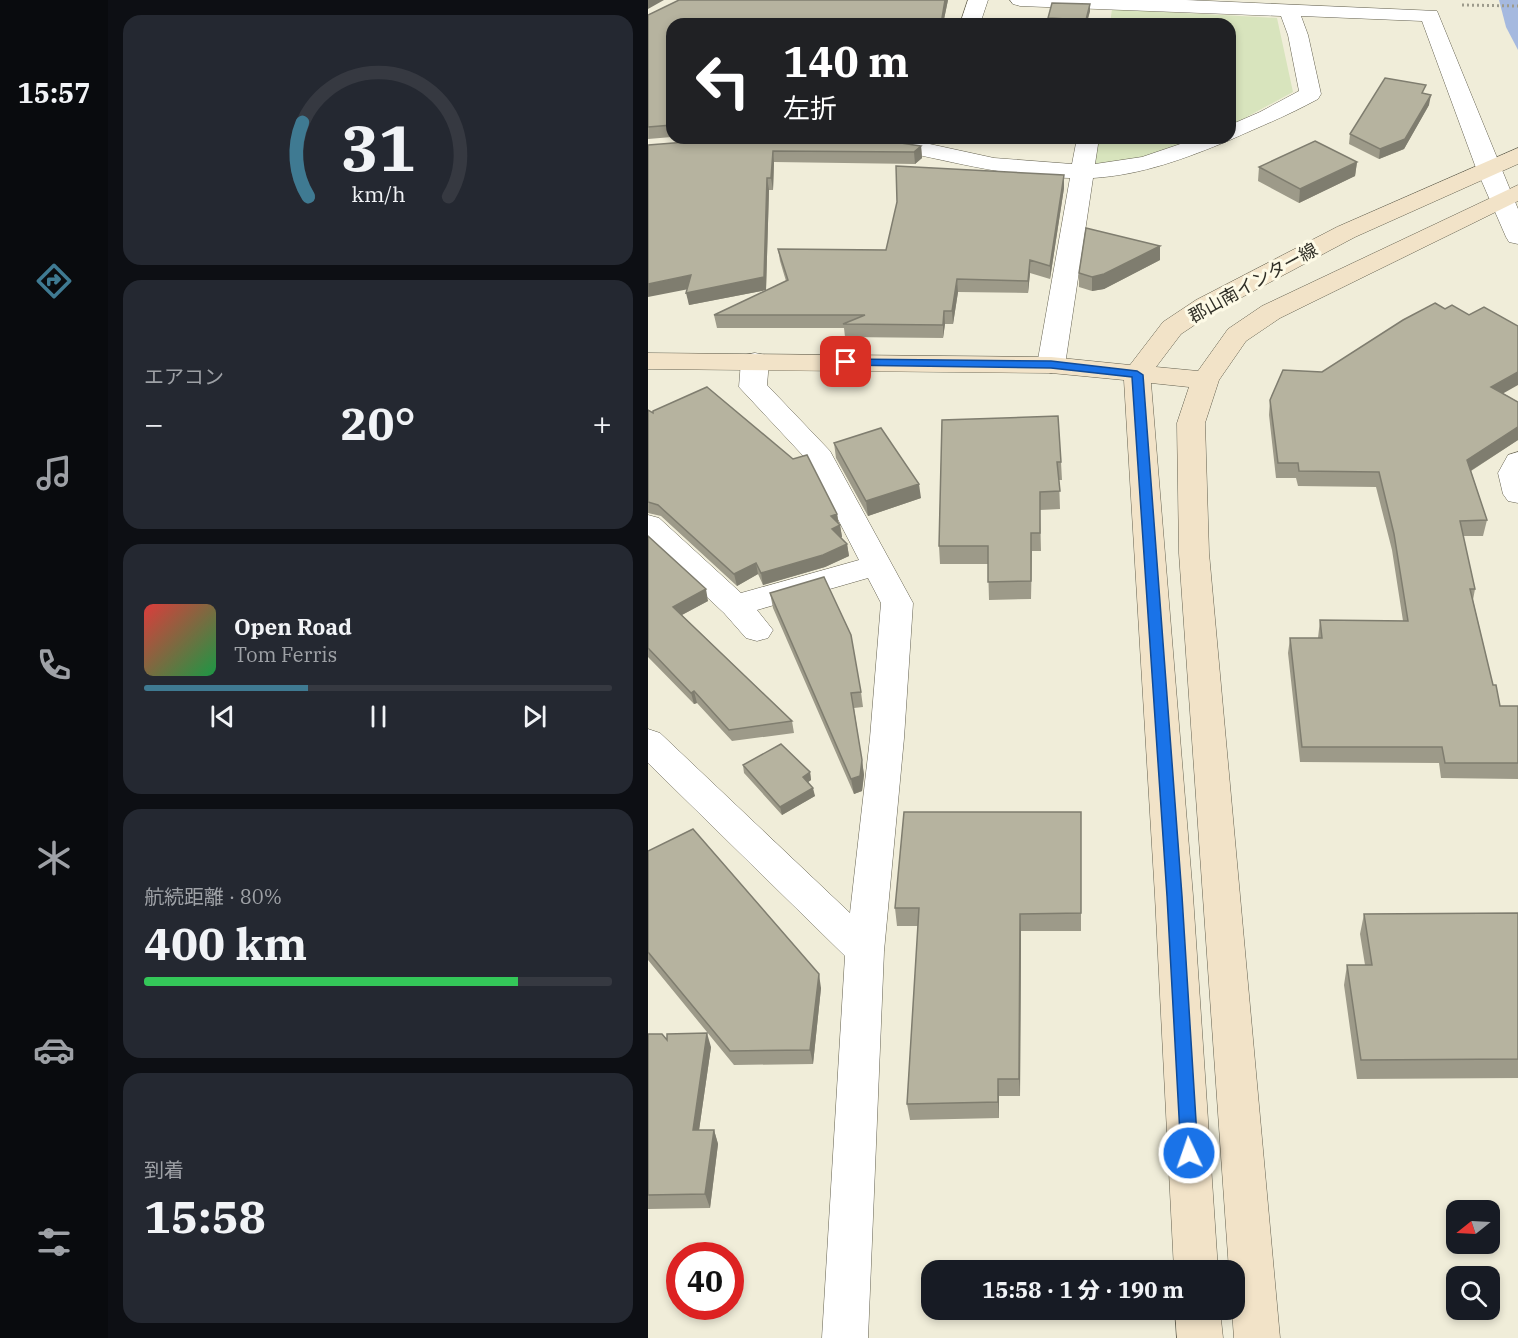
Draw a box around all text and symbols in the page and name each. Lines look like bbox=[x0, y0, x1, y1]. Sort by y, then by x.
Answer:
text: 140 m bbox=[783, 34, 909, 89]
icon: left bbox=[684, 42, 762, 120]
text: 15:57 bbox=[18, 75, 90, 110]
text: 左折 bbox=[783, 90, 837, 125]
text: 31 bbox=[341, 107, 415, 188]
text: km/h bbox=[351, 180, 405, 208]
street label: 郡山南インター線 bbox=[1184, 238, 1321, 328]
icon: directions bbox=[33, 260, 75, 302]
pin bbox=[820, 336, 871, 387]
icon: arrive bbox=[829, 345, 862, 378]
text: エアコン bbox=[144, 363, 224, 390]
text: 20° bbox=[340, 394, 416, 452]
text: − bbox=[144, 402, 164, 445]
text: + bbox=[592, 402, 612, 445]
icon: music bbox=[33, 452, 75, 494]
text: Open Road bbox=[234, 612, 352, 641]
text: Tom Ferris bbox=[234, 641, 337, 668]
icon: phone bbox=[33, 644, 75, 686]
icon: previous bbox=[206, 700, 239, 733]
icon: pause bbox=[362, 700, 395, 733]
icon: next bbox=[518, 700, 551, 733]
icon: climate bbox=[33, 837, 75, 879]
text: 航続距離 · 80% bbox=[144, 883, 282, 910]
text: 400 km bbox=[144, 914, 307, 972]
icon: car bbox=[33, 1029, 75, 1071]
position arrow bbox=[1157, 1121, 1221, 1185]
text: 到着 bbox=[144, 1156, 184, 1183]
text: 15:58 bbox=[144, 1187, 266, 1245]
north arrow bbox=[1446, 1200, 1500, 1254]
map controls bbox=[1446, 1200, 1500, 1320]
icon: filters bbox=[33, 1221, 75, 1263]
speed limit sign: 40 bbox=[666, 1242, 744, 1320]
button: search bbox=[1446, 1266, 1500, 1320]
text: 15:58 · 1 分 · 190 m bbox=[982, 1275, 1184, 1304]

